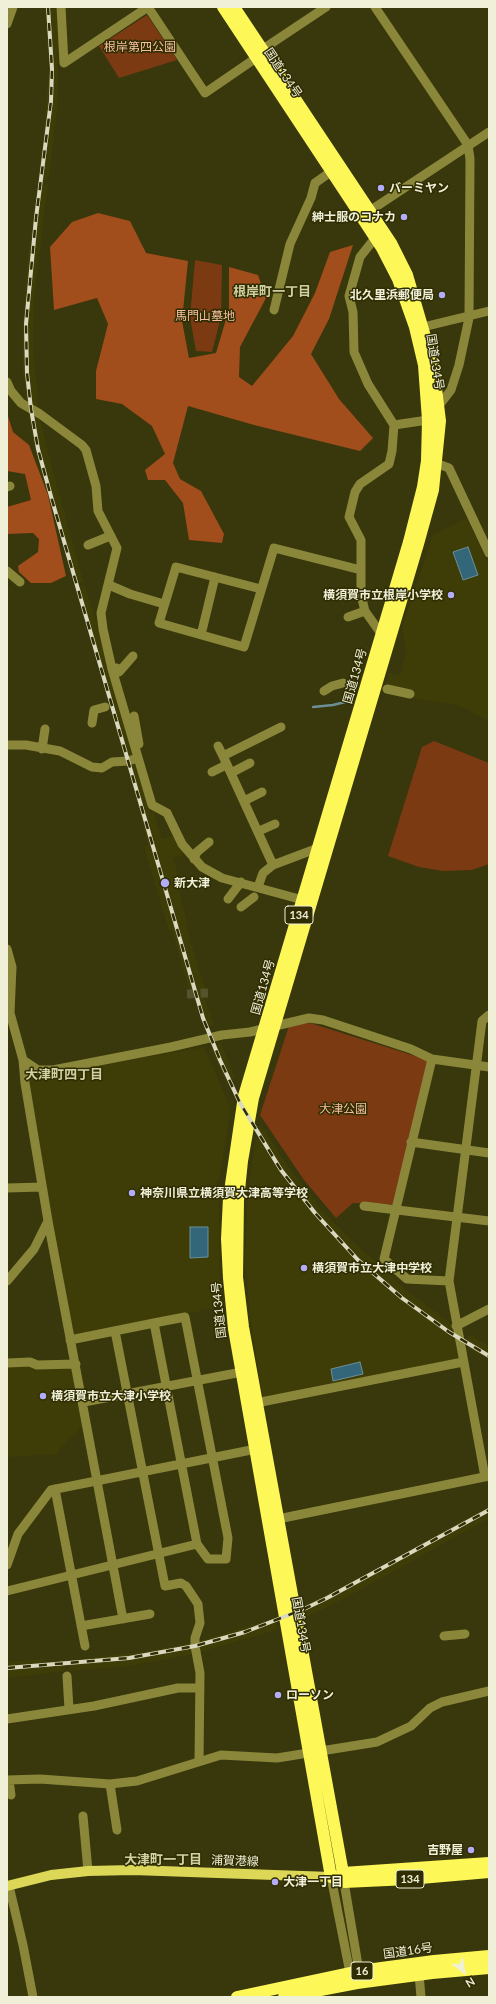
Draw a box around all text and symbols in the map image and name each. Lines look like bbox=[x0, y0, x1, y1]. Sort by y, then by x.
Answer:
park label: 根岸第四公園 bbox=[104, 40, 176, 54]
street label: 国道134号 bbox=[261, 45, 305, 101]
place label: バーミヤン bbox=[389, 181, 449, 195]
marker: バーミヤン bbox=[376, 183, 386, 193]
place label: 紳士服のコナカ bbox=[312, 210, 396, 224]
marker: 紳士服のコナカ bbox=[399, 212, 409, 222]
district label: 根岸町一丁目 bbox=[233, 284, 311, 300]
place label: 北久里浜郵便局 bbox=[350, 288, 434, 302]
marker: 北久里浜郵便局 bbox=[437, 290, 447, 300]
park label: 馬門山墓地 bbox=[175, 309, 235, 323]
street label: 国道134号 bbox=[423, 333, 447, 391]
place label: 横須賀市立根岸小学校 bbox=[323, 588, 443, 602]
marker: 横須賀市立根岸小学校 bbox=[446, 590, 456, 600]
street label: 国道134号 bbox=[340, 647, 370, 705]
place label: 新大津 bbox=[174, 876, 210, 890]
marker: 新大津 bbox=[159, 877, 171, 889]
road number: 134 bbox=[285, 906, 313, 924]
street label: 国道134号 bbox=[248, 958, 278, 1016]
district label: 大津町四丁目 bbox=[25, 1067, 103, 1083]
park label: 大津公園 bbox=[319, 1102, 367, 1116]
place label: 神奈川県立横須賀大津高等学校 bbox=[140, 1186, 308, 1200]
marker: 神奈川県立横須賀大津高等学校 bbox=[127, 1188, 137, 1198]
place label: 横須賀市立大津中学校 bbox=[312, 1261, 432, 1275]
marker: 横須賀市立大津中学校 bbox=[299, 1263, 309, 1273]
street label: 国道134号 bbox=[209, 1281, 229, 1339]
place label: 横須賀市立大津小学校 bbox=[51, 1389, 171, 1403]
marker: 横須賀市立大津小学校 bbox=[38, 1391, 48, 1401]
street label: 国道134号 bbox=[289, 1596, 313, 1654]
place label: ローソン bbox=[286, 1688, 334, 1702]
marker: ローソン bbox=[273, 1690, 283, 1700]
place label: 吉野屋 bbox=[427, 1843, 463, 1857]
marker: 吉野屋 bbox=[466, 1845, 476, 1855]
district label: 大津町一丁目 bbox=[124, 1852, 202, 1868]
street label: 浦賀港線 bbox=[211, 1853, 259, 1869]
road number: 134 bbox=[396, 1870, 424, 1888]
place label: 大津一丁目 bbox=[283, 1875, 343, 1889]
marker: 大津一丁目 bbox=[270, 1877, 280, 1887]
street label: 国道16号 bbox=[382, 1940, 434, 1962]
north arrow bbox=[444, 1952, 484, 1992]
road number: 16 bbox=[351, 1962, 373, 1980]
text: N bbox=[463, 1975, 477, 1990]

